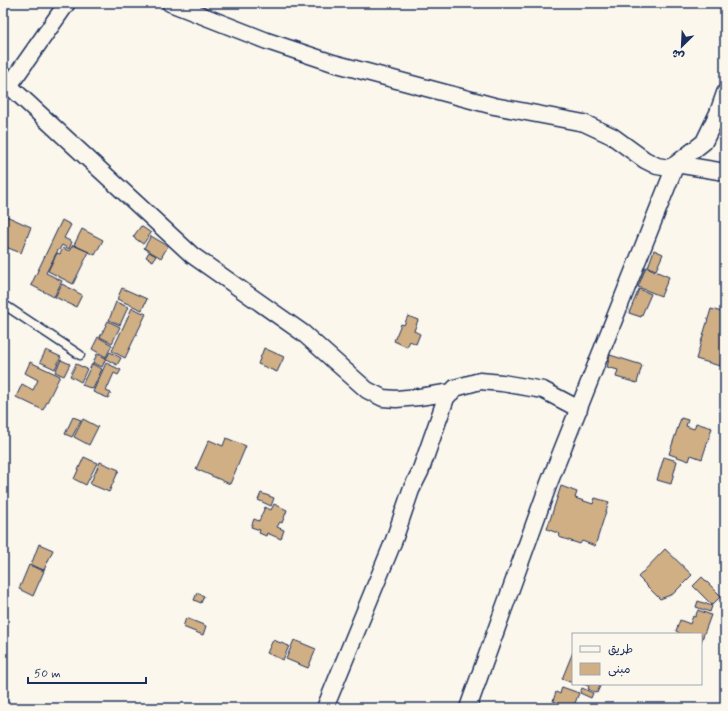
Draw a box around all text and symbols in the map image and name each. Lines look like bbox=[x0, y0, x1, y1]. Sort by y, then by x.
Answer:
north arrow bbox=[662, 26, 702, 66]
text: ش bbox=[670, 45, 687, 63]
legend bbox=[572, 633, 702, 685]
text: طريق bbox=[608, 642, 633, 658]
scale bar bbox=[28, 659, 146, 685]
text: مبنى bbox=[608, 662, 631, 678]
text: 50 m bbox=[34, 666, 61, 682]

